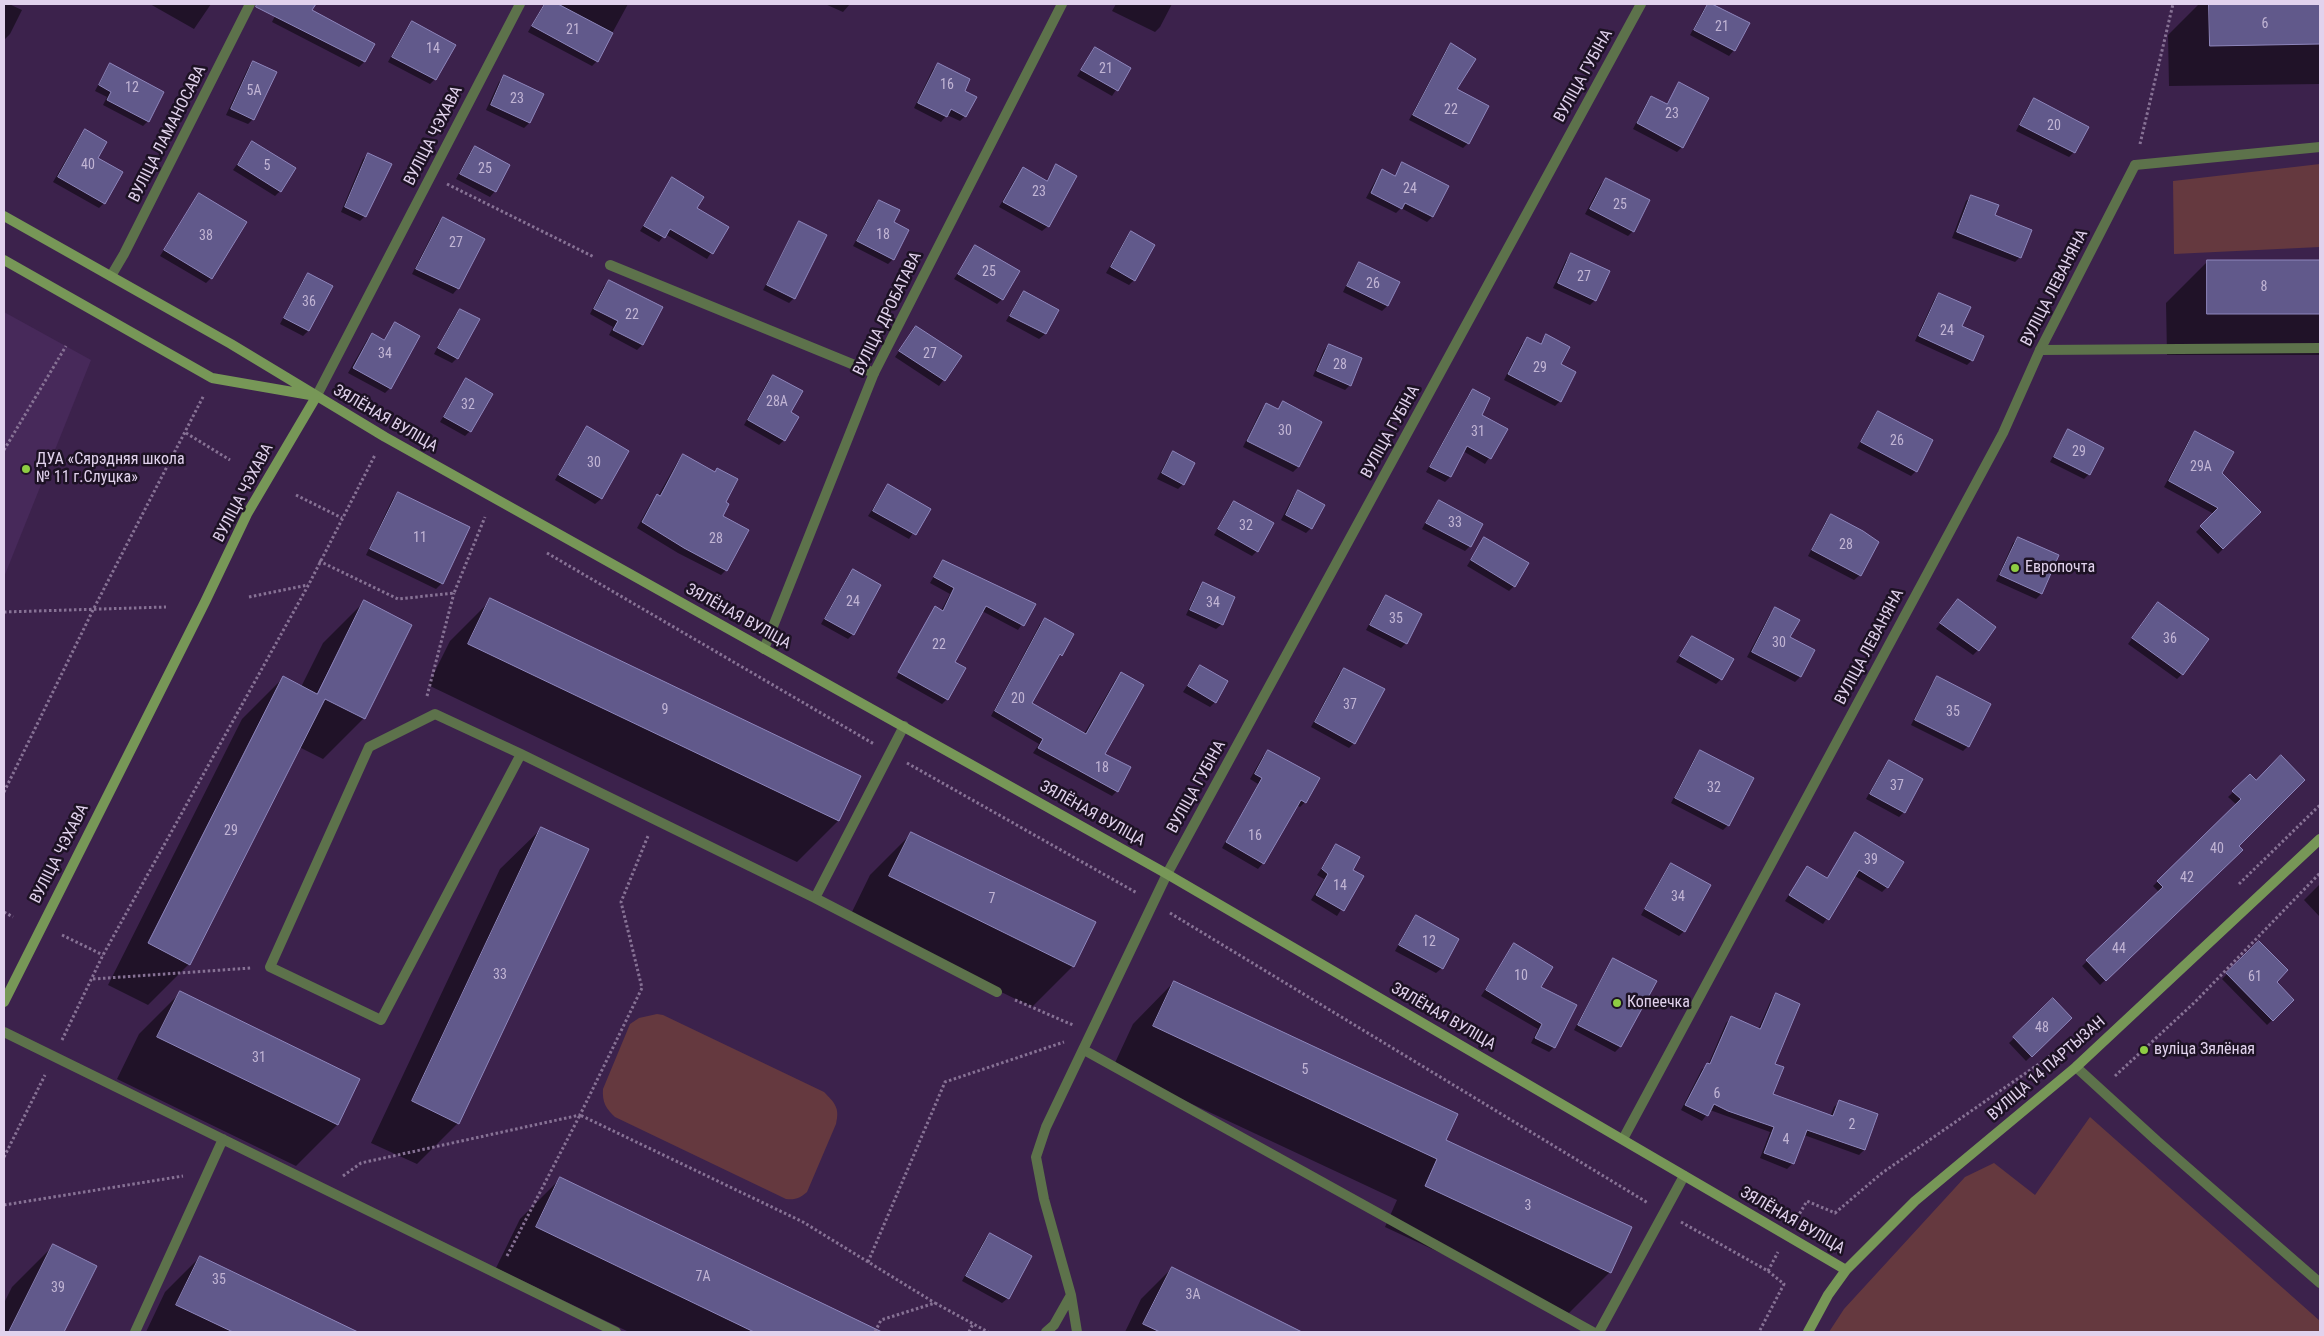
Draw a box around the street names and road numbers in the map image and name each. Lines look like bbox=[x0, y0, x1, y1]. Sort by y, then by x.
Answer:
street label: ВУЛІЦА ГУБІНА bbox=[1551, 26, 1617, 126]
street label: ВУЛІЦА ЛАМАНОСАВА bbox=[125, 63, 211, 205]
street label: ВУЛІЦА ЧЭХАВА bbox=[401, 83, 467, 189]
street label: ВУЛІЦА ЛЕВАНЯНА bbox=[2017, 227, 2093, 349]
street label: ВУЛІЦА ДРОБАТАВА bbox=[850, 249, 926, 379]
street label: ЗЯЛЁНАЯ ВУЛІЦА bbox=[329, 381, 441, 457]
street label: ВУЛІЦА ГУБІНА bbox=[1358, 382, 1424, 482]
street label: ВУЛІЦА ЧЭХАВА bbox=[210, 440, 278, 546]
street label: ЗЯЛЁНАЯ ВУЛІЦА bbox=[682, 580, 794, 654]
street label: ВУЛІЦА ЛЕВАНЯНА bbox=[1831, 586, 1909, 708]
street label: ВУЛІЦА ГУБІНА bbox=[1164, 737, 1230, 837]
street label: ЗЯЛЁНАЯ ВУЛІЦА bbox=[1036, 777, 1148, 851]
street label: ВУЛІЦА ЧЭХАВА bbox=[27, 801, 93, 907]
street label: ЗЯЛЁНАЯ ВУЛІЦА bbox=[1387, 979, 1499, 1055]
street label: ВУЛІЦА 14 ПАРТЫЗАН bbox=[1984, 1013, 2110, 1125]
street label: ЗЯЛЁНАЯ ВУЛІЦА bbox=[1736, 1183, 1848, 1259]

